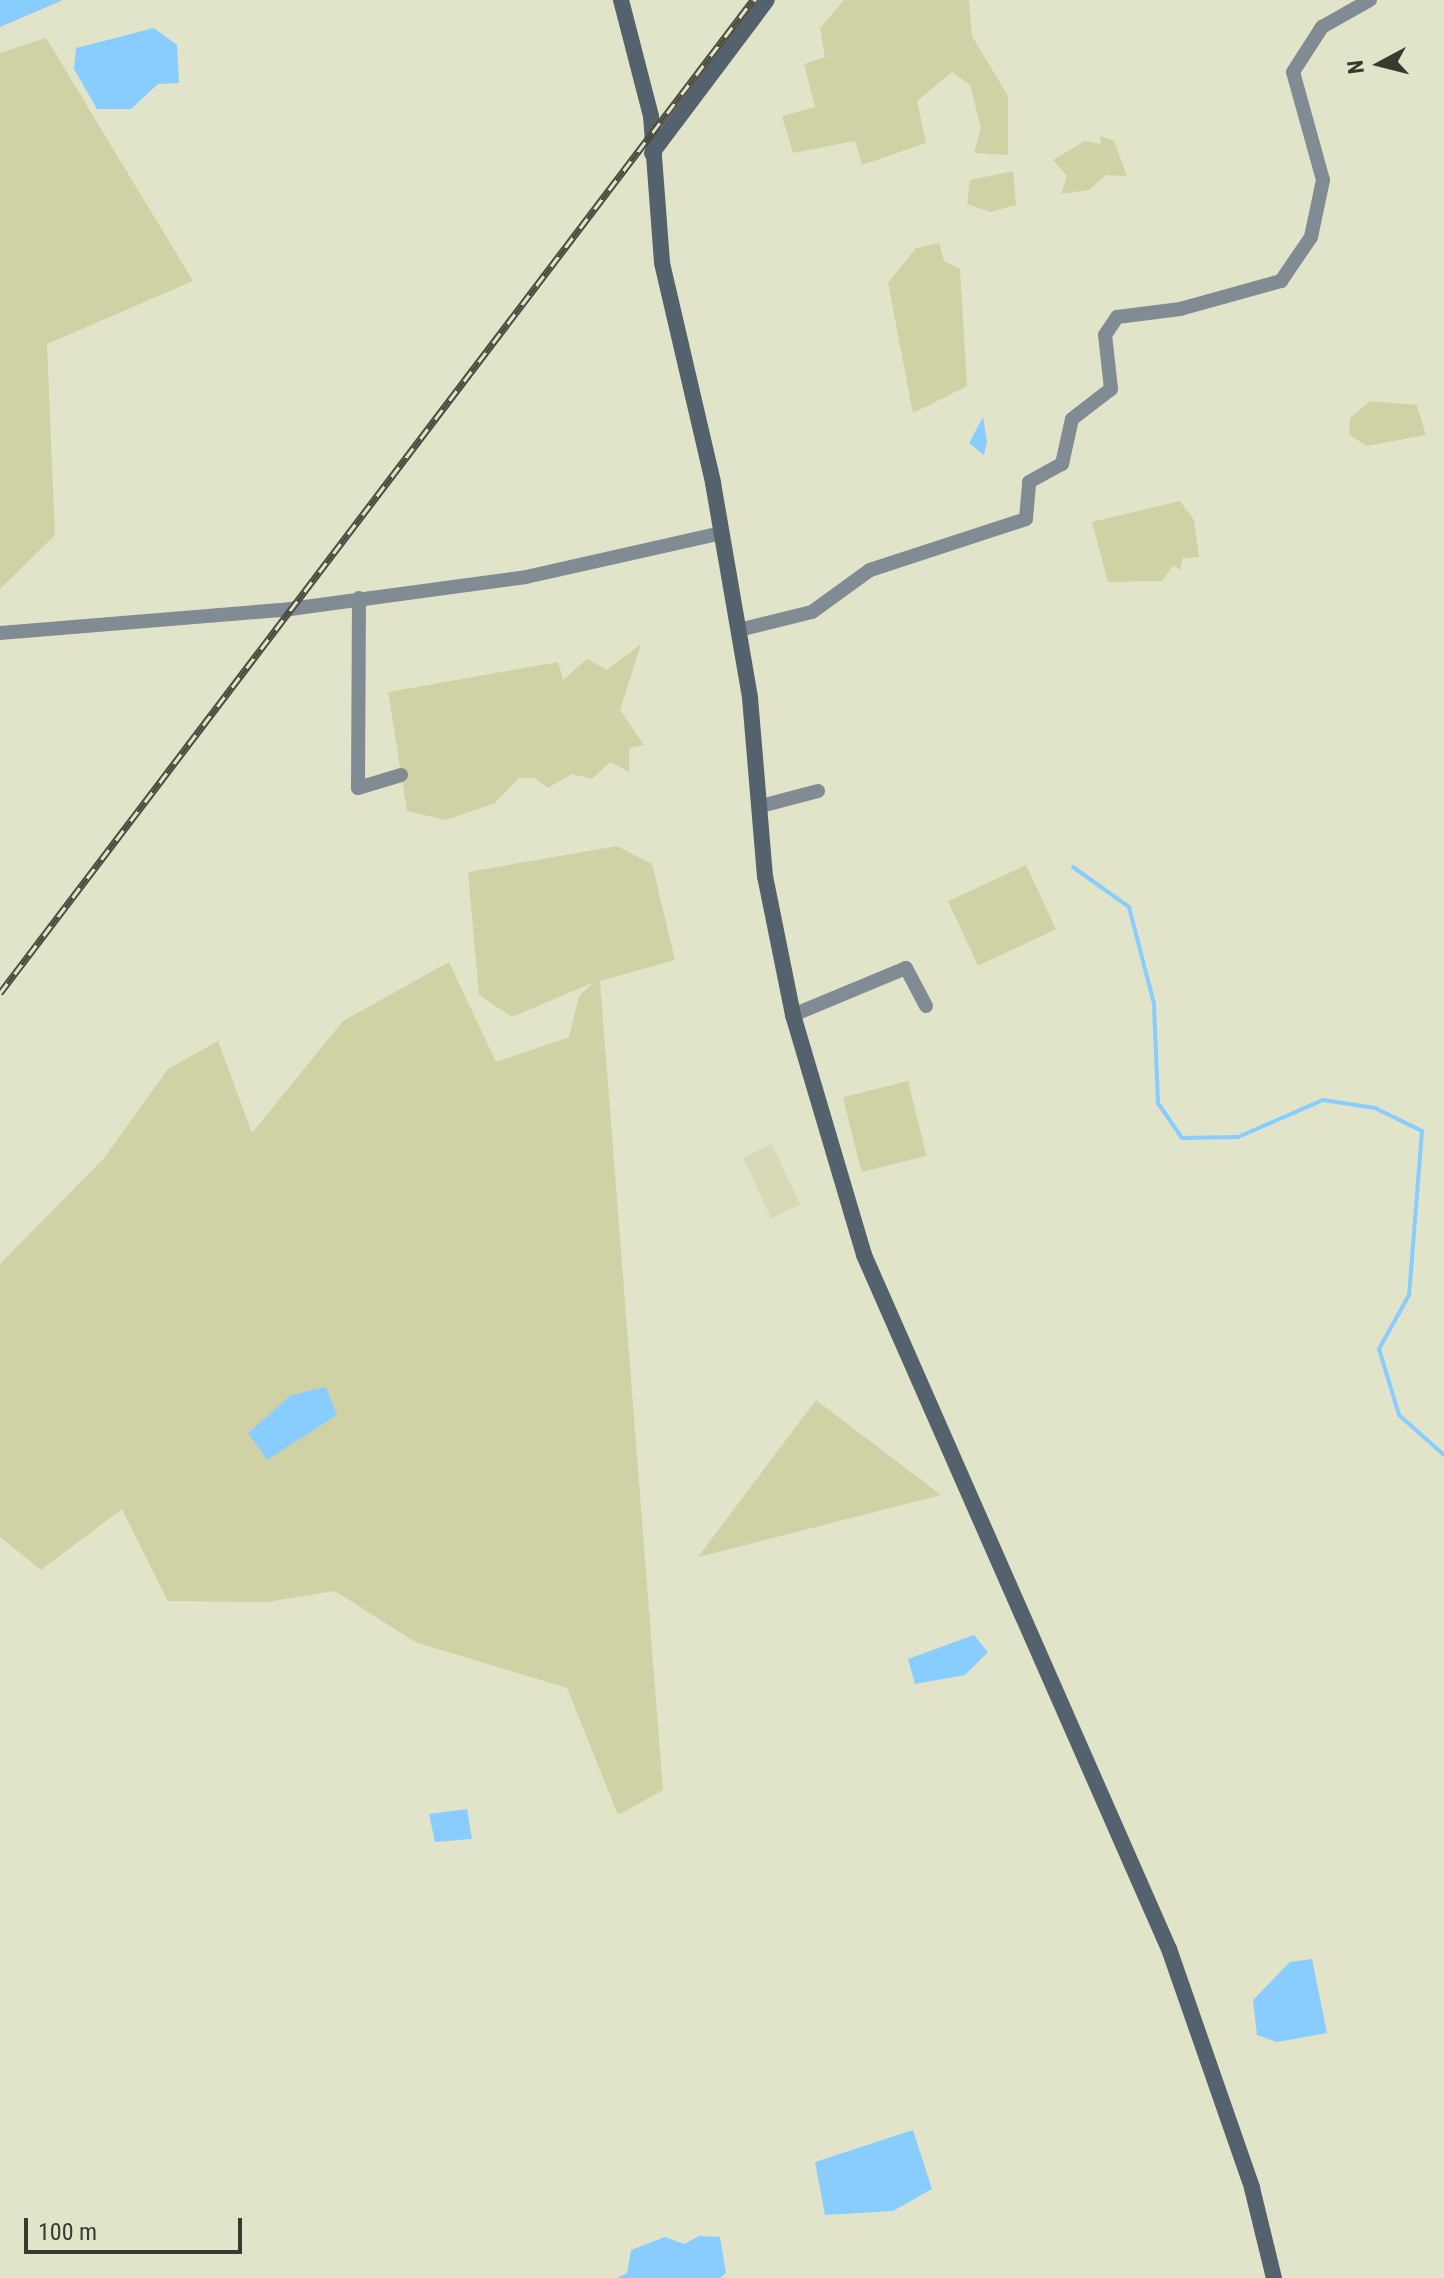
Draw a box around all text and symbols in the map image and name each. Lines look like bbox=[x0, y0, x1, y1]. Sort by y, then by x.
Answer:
north arrow bbox=[1340, 24, 1420, 104]
text: N bbox=[1342, 59, 1369, 75]
scale bar bbox=[28, 2202, 246, 2252]
text: 100 m bbox=[38, 2218, 97, 2246]

